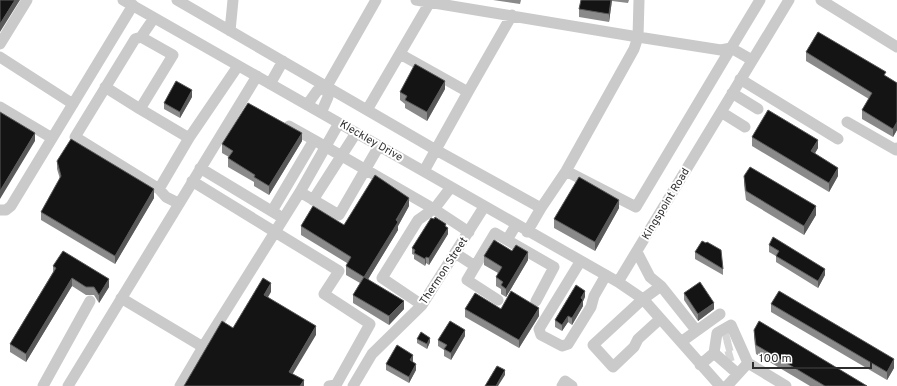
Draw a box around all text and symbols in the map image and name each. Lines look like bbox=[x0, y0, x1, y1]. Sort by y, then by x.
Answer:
street label: Kleckley Drive bbox=[337, 117, 405, 165]
street label: Kingspoint Road bbox=[639, 166, 693, 242]
street label: Thermon Street bbox=[417, 235, 471, 307]
scale bar bbox=[753, 344, 871, 370]
text: 100 m bbox=[759, 351, 792, 367]

